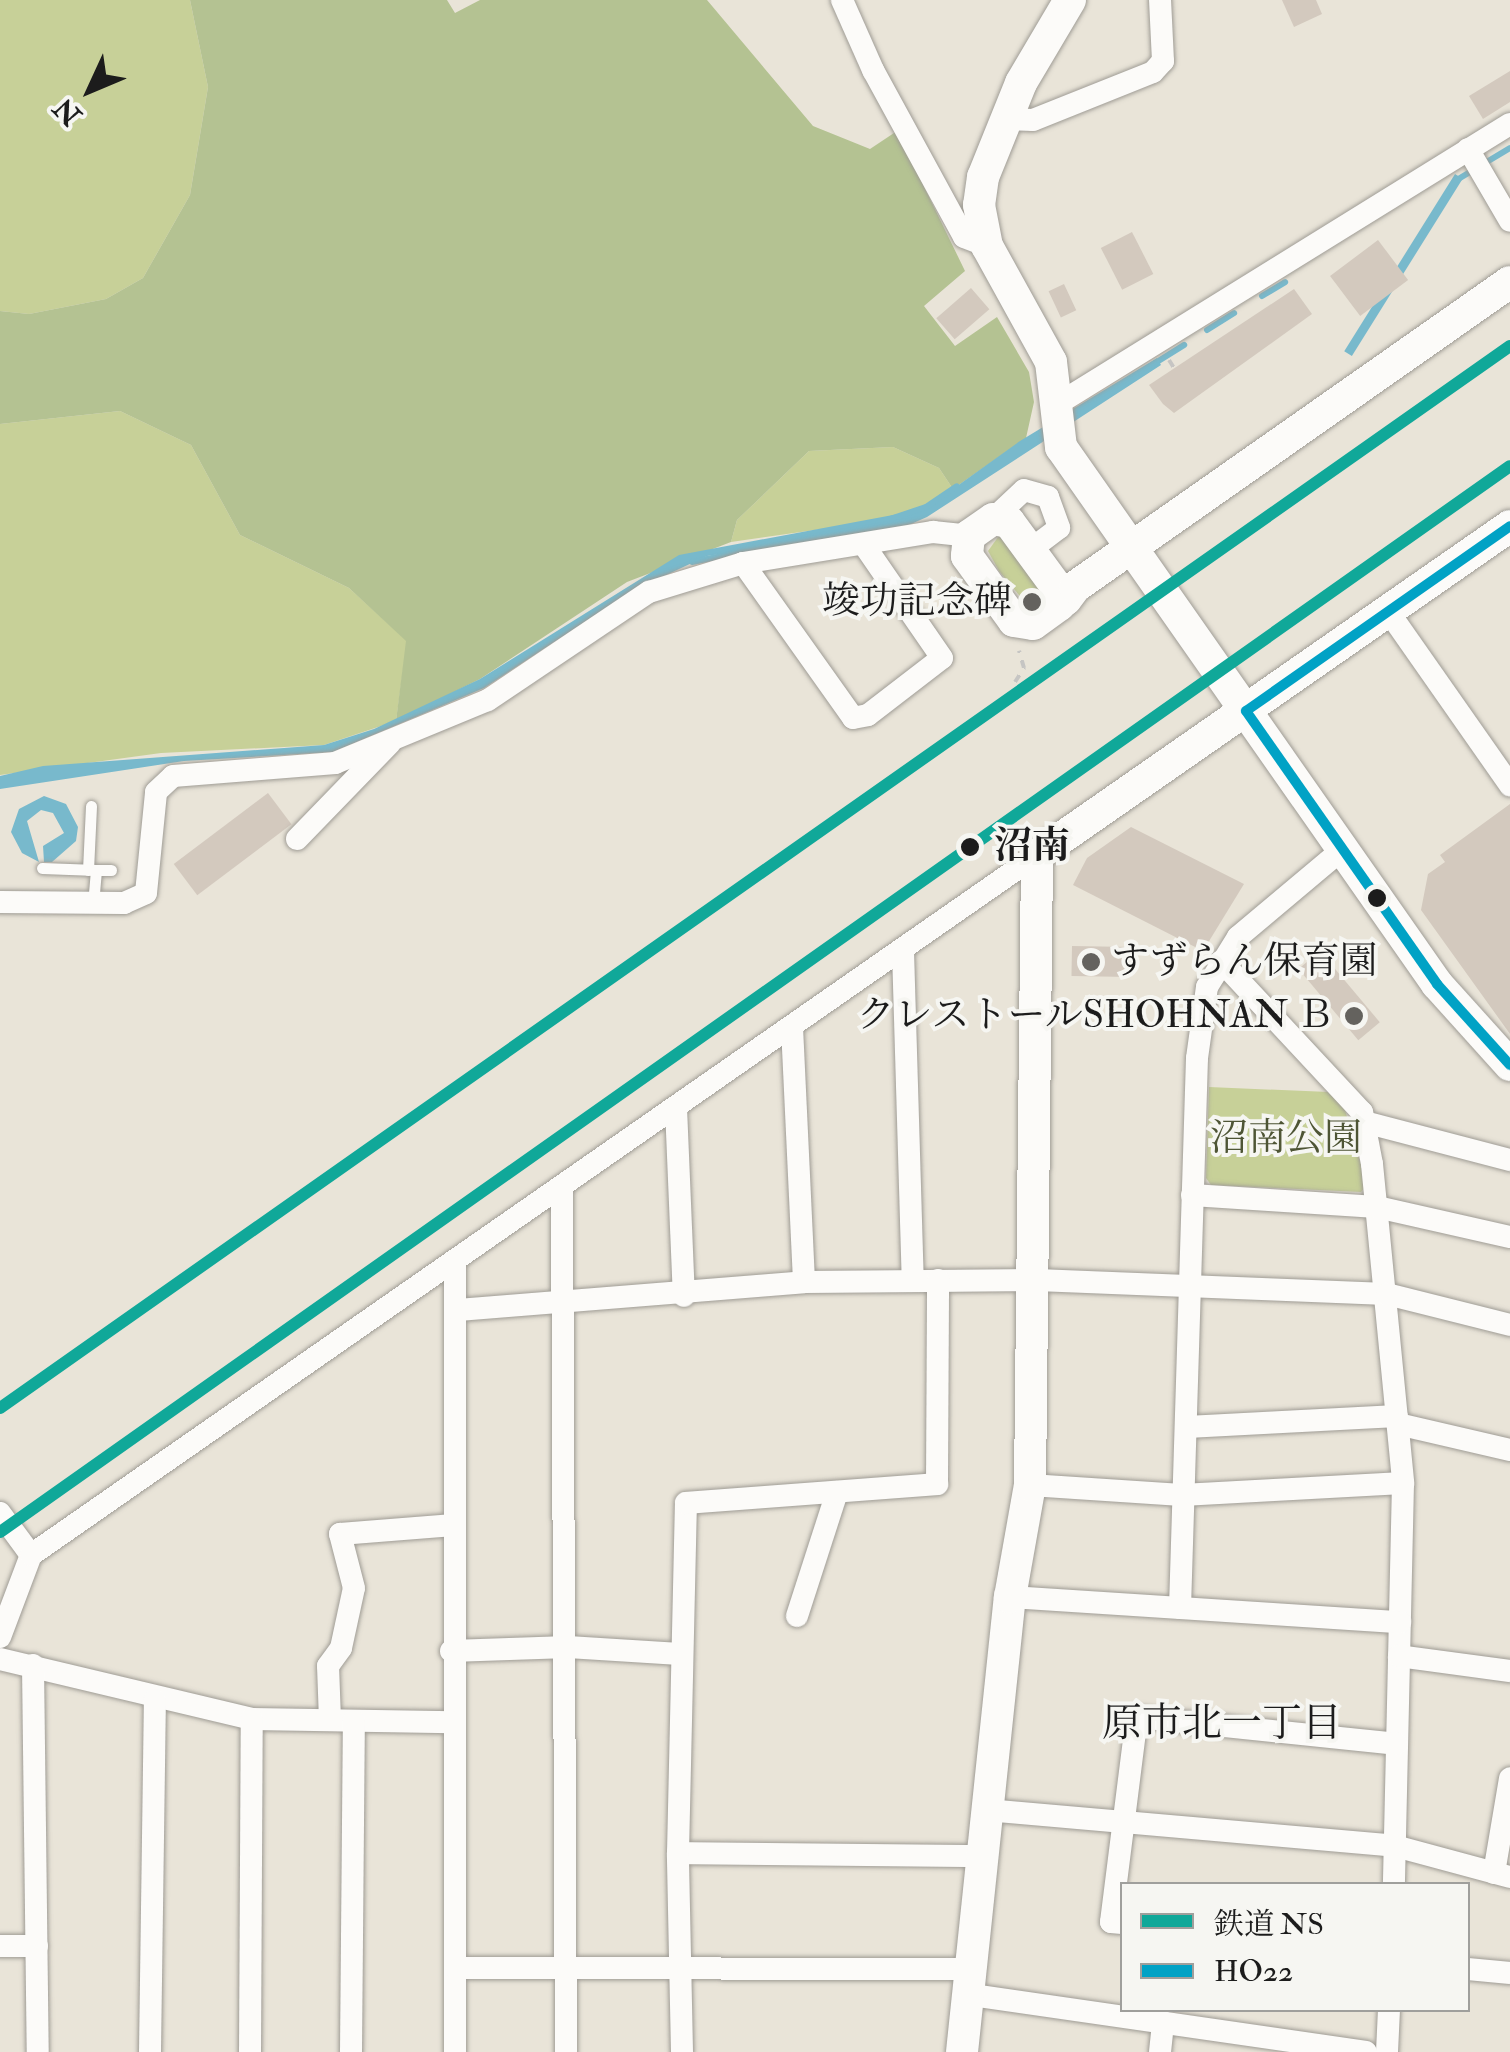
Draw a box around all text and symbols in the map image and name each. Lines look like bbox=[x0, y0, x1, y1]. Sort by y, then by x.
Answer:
north arrow bbox=[40, 40, 140, 140]
text: N bbox=[47, 90, 89, 132]
place label: 竣功記念碑 bbox=[822, 579, 1012, 625]
marker: 竣功記念碑 bbox=[1021, 591, 1043, 613]
place label: 沼南 bbox=[994, 824, 1070, 870]
marker: 沼南 bbox=[955, 832, 985, 862]
unlabelled marker bbox=[1367, 888, 1387, 908]
place label: すずらん保育園 bbox=[1111, 939, 1377, 985]
marker: すずらん保育園 bbox=[1080, 951, 1102, 973]
place label: クレストールSHOHNAN Ｂ bbox=[855, 993, 1334, 1039]
marker: クレストールSHOHNAN Ｂ bbox=[1343, 1005, 1365, 1027]
park label: 沼南公園 bbox=[1210, 1116, 1362, 1162]
district label: 原市北一丁目 bbox=[1102, 1700, 1342, 1748]
legend bbox=[1120, 1882, 1470, 2012]
text: 鉄道 NS bbox=[1214, 1906, 1324, 1943]
text: HO22 bbox=[1214, 1953, 1293, 1990]

